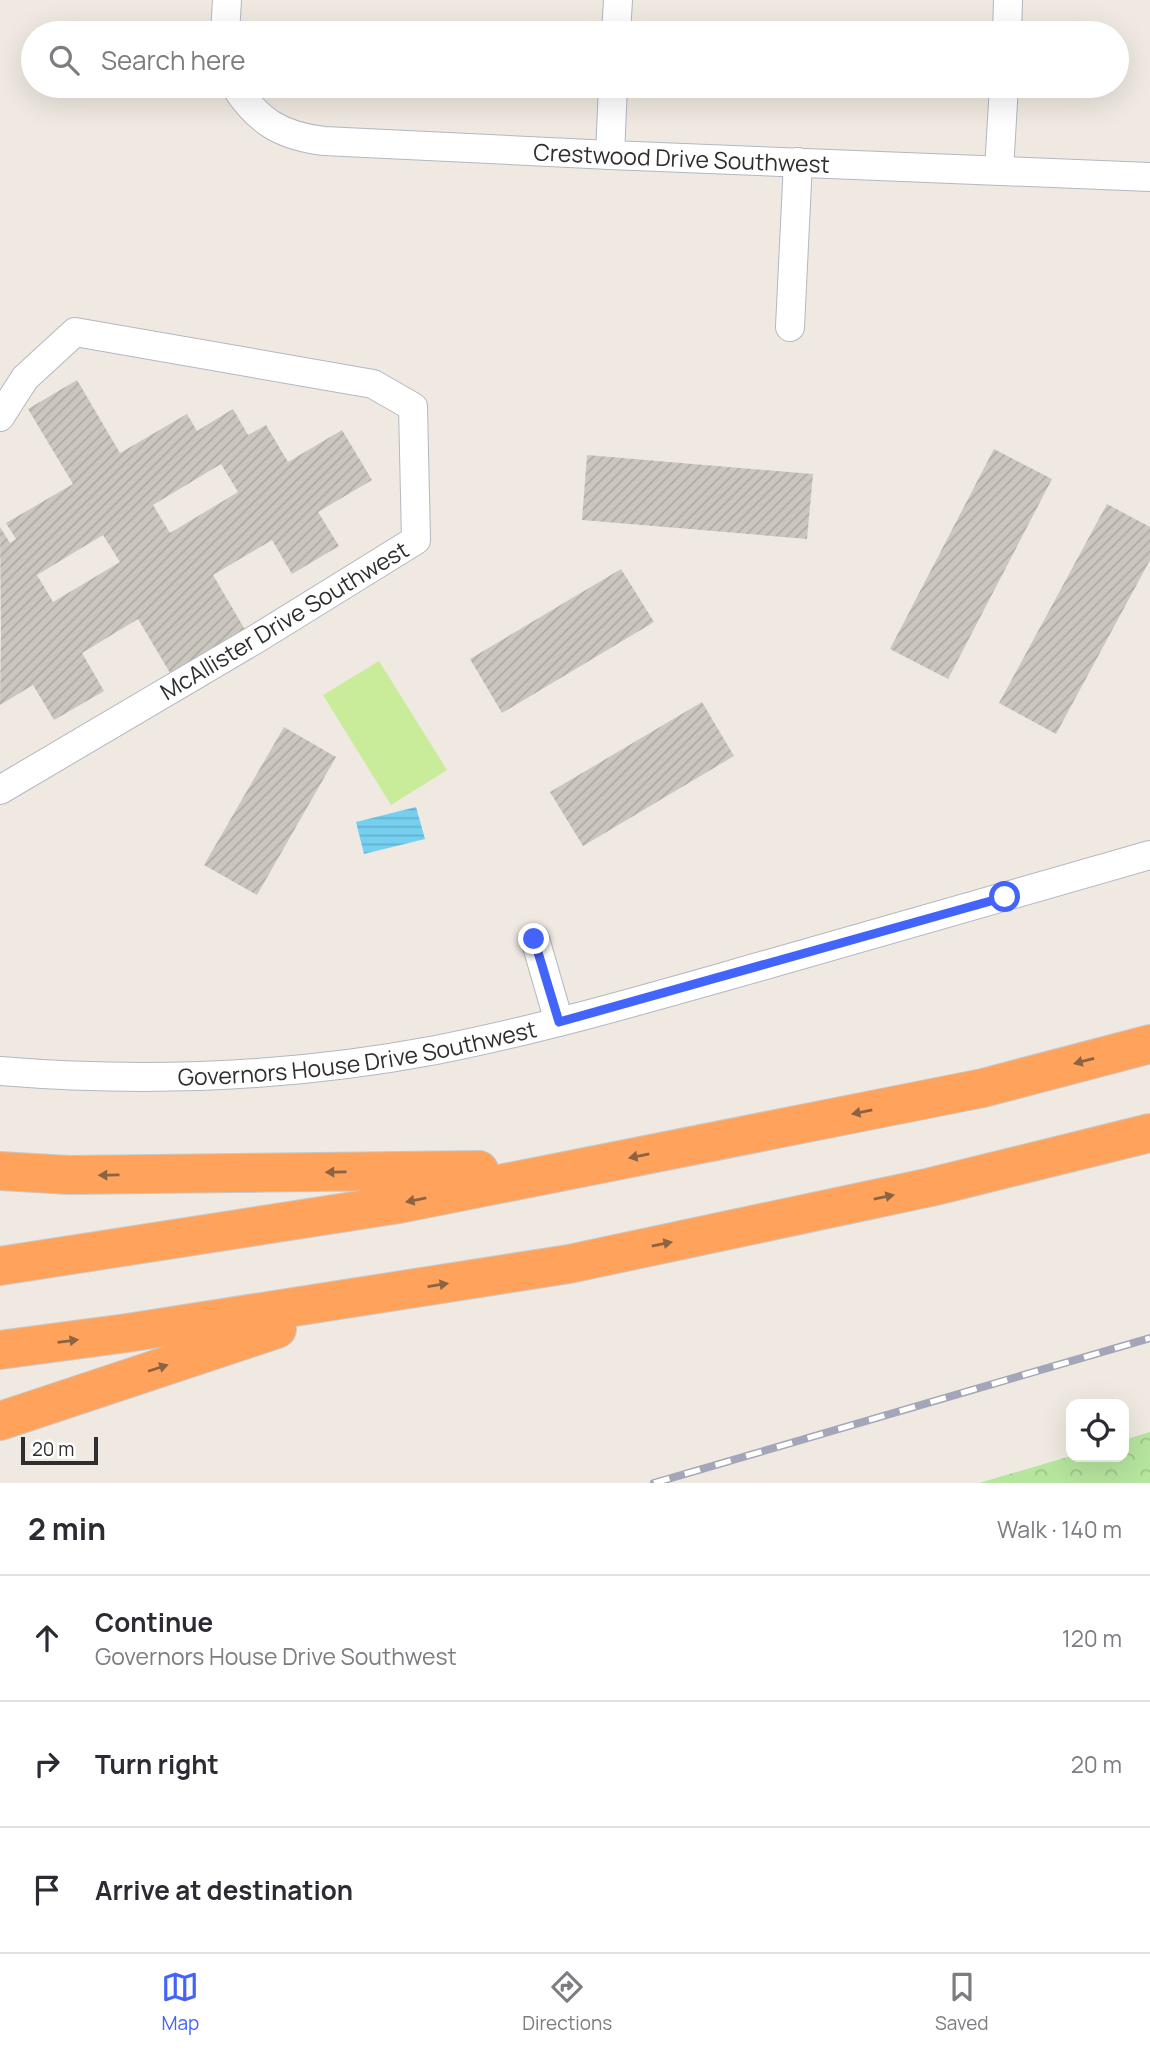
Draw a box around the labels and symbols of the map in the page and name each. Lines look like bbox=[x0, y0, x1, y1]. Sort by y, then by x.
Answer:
street label: Crestwood Drive Southwest bbox=[533, 135, 830, 180]
street label: McAllister Drive Southwest bbox=[154, 533, 414, 707]
route start bbox=[989, 881, 1020, 912]
route end bbox=[518, 923, 549, 954]
street label: Governors House Drive Southwest bbox=[177, 1012, 540, 1093]
one-way arrow bbox=[1073, 1056, 1095, 1067]
one-way arrow bbox=[851, 1107, 873, 1118]
one-way arrow bbox=[628, 1151, 650, 1162]
one-way arrow bbox=[325, 1166, 347, 1178]
one-way arrow bbox=[97, 1169, 119, 1180]
one-way arrow bbox=[873, 1191, 895, 1202]
one-way arrow bbox=[405, 1195, 427, 1206]
one-way arrow bbox=[651, 1239, 673, 1250]
one-way arrow bbox=[427, 1279, 449, 1290]
one-way arrow bbox=[57, 1335, 79, 1346]
one-way arrow bbox=[147, 1363, 168, 1373]
scale bar bbox=[21, 1434, 98, 1466]

